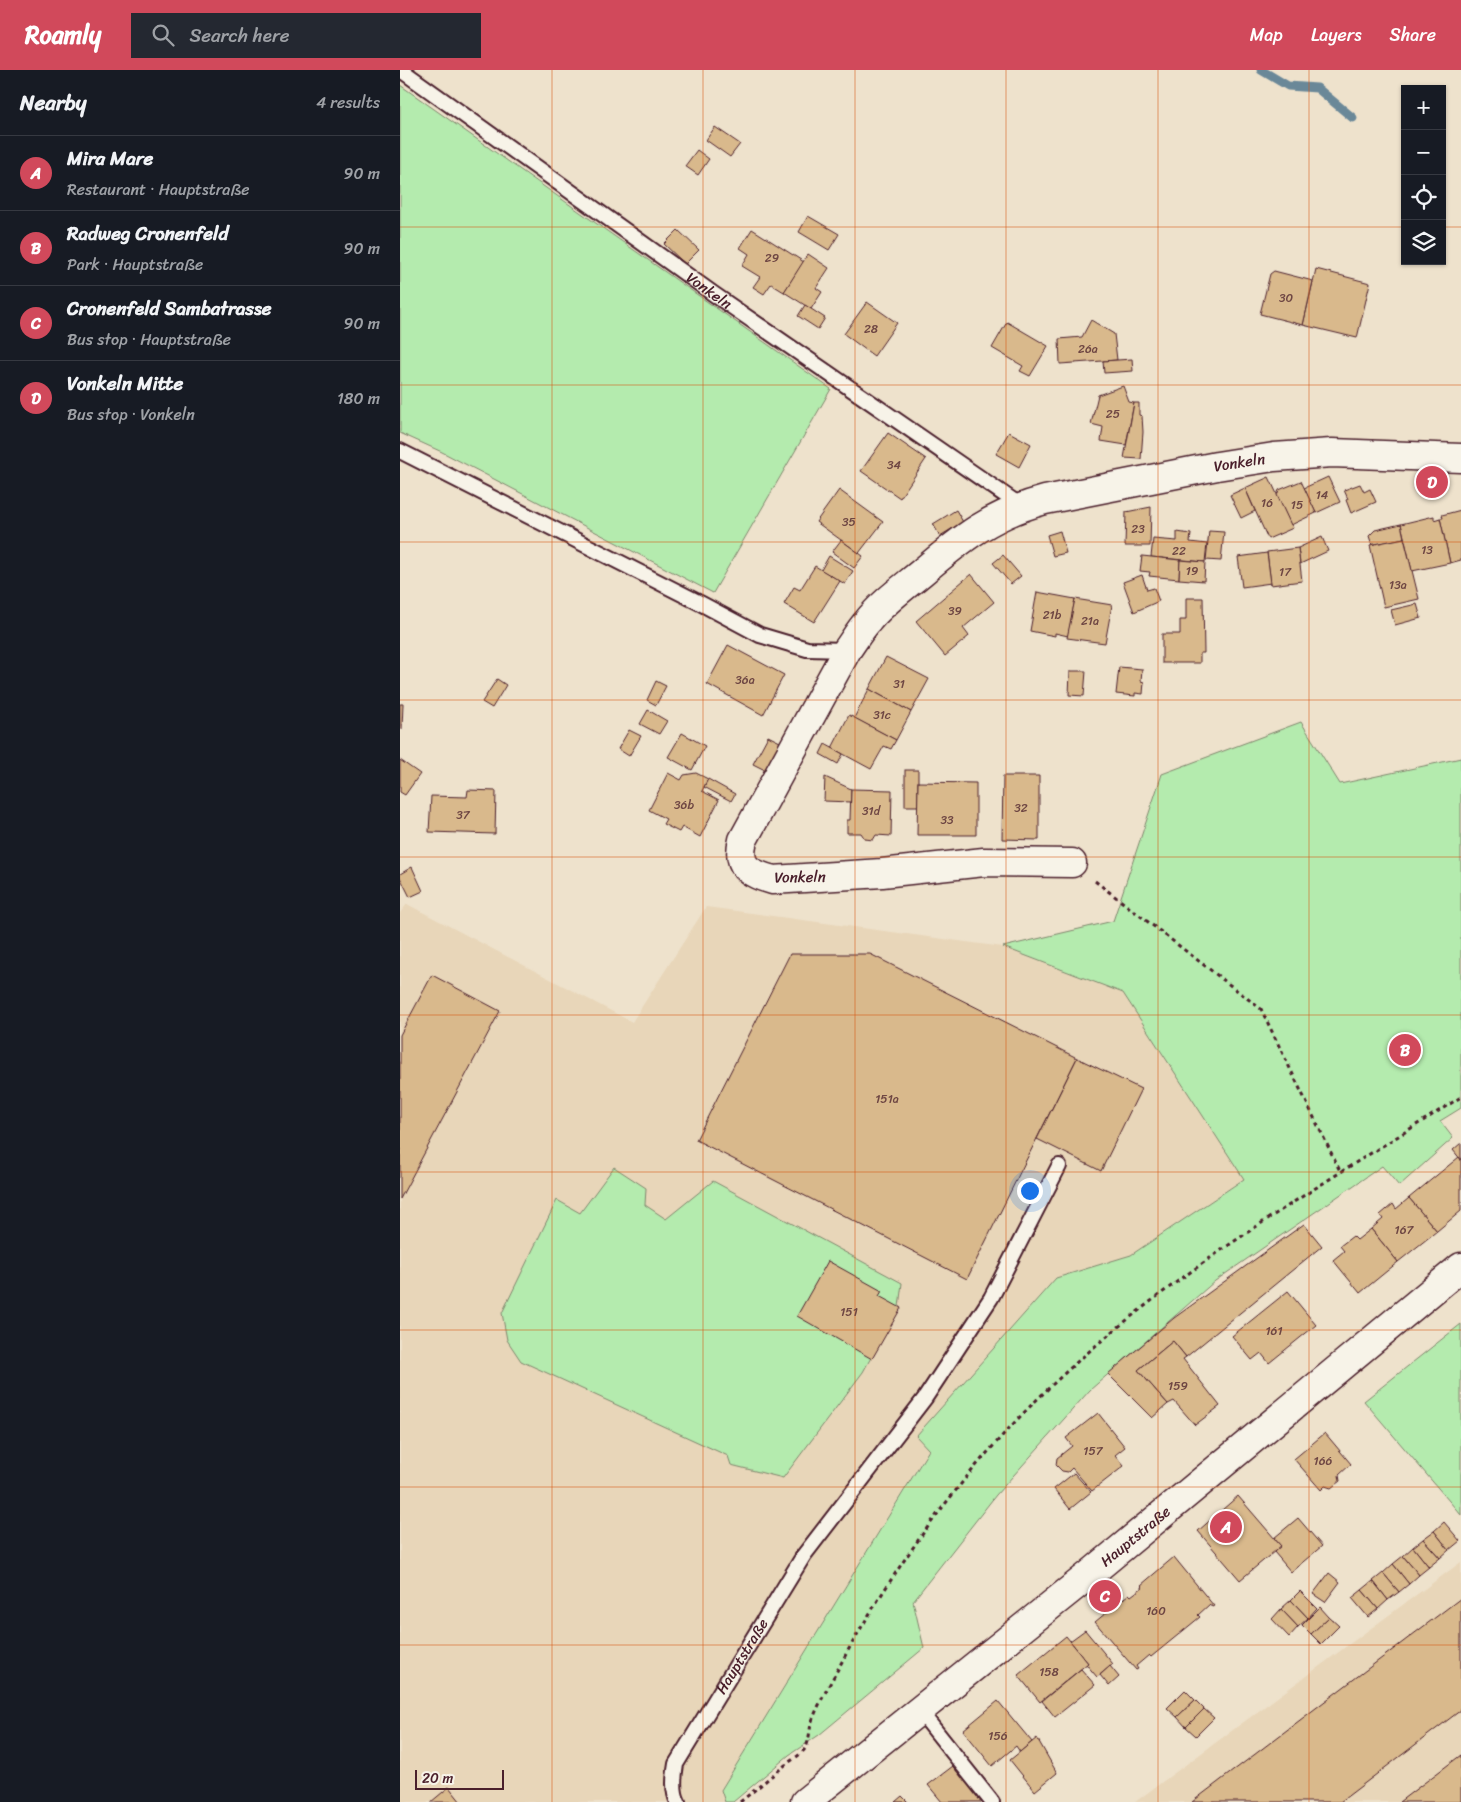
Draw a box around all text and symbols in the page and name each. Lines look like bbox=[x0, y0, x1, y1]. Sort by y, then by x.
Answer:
search box bbox=[131, 13, 481, 58]
text: Roamly bbox=[25, 14, 101, 56]
text: Search here bbox=[189, 19, 289, 52]
text: Map bbox=[1250, 19, 1283, 51]
text: Layers bbox=[1311, 19, 1362, 51]
text: Share bbox=[1390, 19, 1436, 51]
icon: search bbox=[149, 21, 177, 49]
text: Nearby bbox=[20, 84, 86, 122]
map controls bbox=[1401, 85, 1446, 265]
button: + bbox=[1401, 85, 1446, 130]
text: 4 results bbox=[316, 88, 380, 117]
button: − bbox=[1401, 130, 1446, 175]
text: Mira Mare bbox=[67, 142, 153, 175]
text: A bbox=[31, 159, 41, 188]
text: 90 m bbox=[344, 159, 380, 188]
text: Restaurant · Hauptstraße bbox=[67, 175, 250, 204]
button: locate bbox=[1401, 175, 1446, 220]
text: Radweg Cronenfeld bbox=[67, 217, 229, 250]
button: layers bbox=[1401, 220, 1446, 265]
text: B bbox=[31, 234, 41, 263]
text: 90 m bbox=[344, 234, 380, 263]
house number: 29 bbox=[765, 247, 779, 269]
text: Park · Hauptstraße bbox=[67, 250, 203, 279]
street label: Vonkeln bbox=[681, 265, 738, 316]
house number: 30 bbox=[1279, 287, 1293, 309]
text: Cronenfeld Sambatrasse bbox=[67, 292, 272, 325]
text: C bbox=[31, 309, 41, 338]
text: 90 m bbox=[344, 309, 380, 338]
house number: 28 bbox=[864, 318, 878, 340]
text: Bus stop · Hauptstraße bbox=[67, 325, 231, 354]
house number: 26a bbox=[1078, 338, 1098, 360]
text: Vonkeln Mitte bbox=[67, 367, 183, 400]
text: D bbox=[31, 384, 41, 413]
text: 180 m bbox=[337, 384, 380, 413]
text: Bus stop · Vonkeln bbox=[67, 400, 195, 429]
house number: 25 bbox=[1106, 403, 1120, 425]
street label: Vonkeln bbox=[1212, 446, 1267, 479]
house number: 34 bbox=[887, 454, 902, 476]
pin: D bbox=[1416, 463, 1448, 501]
house number: 14 bbox=[1316, 484, 1329, 506]
house number: 16 bbox=[1261, 492, 1273, 514]
house number: 15 bbox=[1291, 494, 1303, 516]
house number: 35 bbox=[842, 511, 856, 533]
house number: 23 bbox=[1131, 518, 1145, 540]
house number: 13 bbox=[1421, 539, 1433, 561]
house number: 22 bbox=[1172, 540, 1186, 562]
house number: 19 bbox=[1186, 560, 1198, 582]
house number: 17 bbox=[1279, 561, 1292, 583]
house number: 13a bbox=[1389, 574, 1407, 596]
house number: 39 bbox=[948, 600, 962, 622]
house number: 21b bbox=[1043, 604, 1062, 626]
house number: 21a bbox=[1081, 610, 1099, 632]
house number: 36a bbox=[735, 669, 755, 691]
house number: 31 bbox=[893, 673, 905, 695]
house number: 31c bbox=[873, 704, 891, 726]
house number: 36b bbox=[674, 794, 694, 816]
house number: 32 bbox=[1014, 797, 1028, 819]
house number: 31d bbox=[862, 800, 882, 822]
house number: 37 bbox=[456, 804, 471, 826]
house number: 33 bbox=[940, 809, 954, 831]
street label: Vonkeln bbox=[774, 864, 826, 890]
pin: B bbox=[1389, 1031, 1421, 1069]
house number: 151a bbox=[875, 1088, 899, 1110]
your location bbox=[1017, 1178, 1043, 1204]
house number: 167 bbox=[1395, 1219, 1415, 1241]
house number: 151 bbox=[840, 1301, 858, 1323]
house number: 161 bbox=[1265, 1320, 1283, 1342]
house number: 159 bbox=[1168, 1375, 1188, 1397]
house number: 157 bbox=[1083, 1440, 1104, 1462]
house number: 166 bbox=[1314, 1450, 1333, 1472]
street label: Hauptstraße bbox=[1094, 1499, 1177, 1574]
pin: A bbox=[1210, 1508, 1242, 1546]
pin: C bbox=[1089, 1577, 1121, 1615]
house number: 160 bbox=[1146, 1600, 1166, 1622]
street label: Hauptstraße bbox=[709, 1613, 775, 1699]
house number: 158 bbox=[1039, 1661, 1059, 1683]
house number: 156 bbox=[988, 1725, 1008, 1747]
text: 20 m bbox=[422, 1766, 453, 1791]
scale bar bbox=[415, 1767, 504, 1790]

